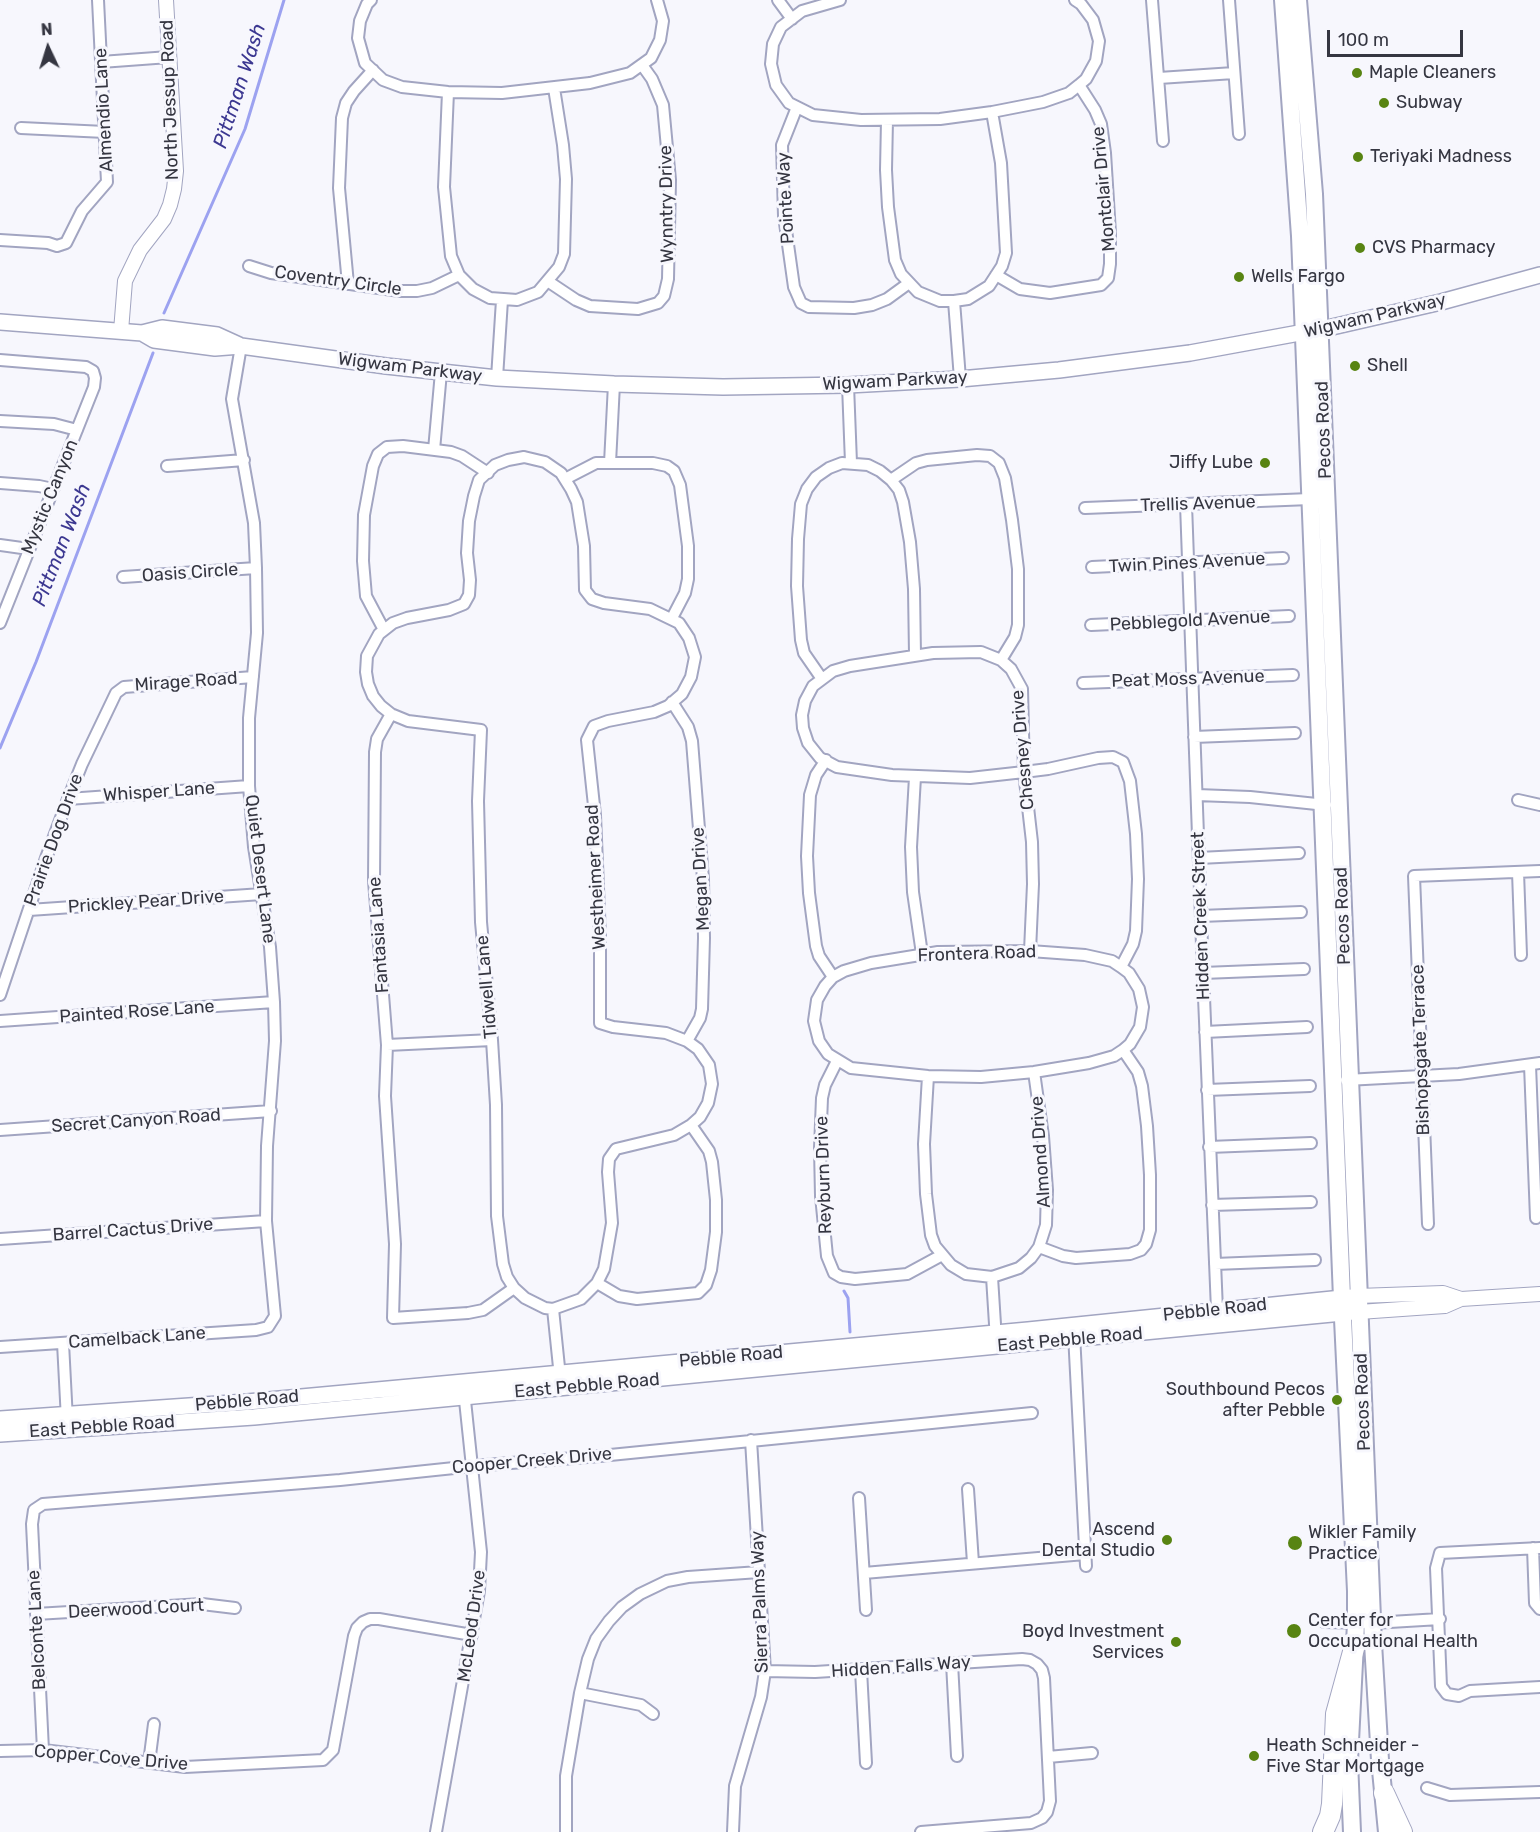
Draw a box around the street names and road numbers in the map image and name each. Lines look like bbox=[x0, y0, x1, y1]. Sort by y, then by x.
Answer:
street label: North Jessup Road bbox=[156, 19, 184, 181]
street label: Almendio Lane bbox=[90, 47, 118, 173]
street label: Montclair Drive bbox=[1088, 125, 1120, 253]
street label: Wynntry Drive bbox=[655, 145, 679, 263]
street label: Pointe Way bbox=[773, 151, 799, 245]
street label: Coventry Circle bbox=[273, 261, 403, 301]
street label: Wigwam Parkway bbox=[1302, 289, 1448, 343]
street label: Wigwam Parkway bbox=[337, 348, 483, 388]
street label: Wigwam Parkway bbox=[822, 366, 968, 396]
street label: Pecos Road bbox=[1311, 381, 1337, 479]
street label: Mystic Canyon bbox=[17, 436, 83, 558]
street label: Trellis Avenue bbox=[1140, 491, 1256, 517]
street label: Twin Pines Avenue bbox=[1108, 548, 1266, 578]
street label: Oasis Circle bbox=[141, 559, 239, 587]
street label: Pebblegold Avenue bbox=[1109, 606, 1271, 636]
street label: Peat Moss Avenue bbox=[1111, 666, 1265, 692]
street label: Mirage Road bbox=[134, 668, 238, 696]
street label: Chesney Drive bbox=[1007, 689, 1039, 811]
street label: Prairie Dog Drive bbox=[20, 771, 88, 909]
street label: Whisper Lane bbox=[102, 777, 216, 807]
street label: Quiet Desert Lane bbox=[240, 793, 280, 945]
street label: Westheimer Road bbox=[581, 804, 611, 950]
street label: Megan Drive bbox=[688, 827, 714, 931]
street label: Hidden Creek Street bbox=[1187, 831, 1215, 1001]
street label: Pecos Road bbox=[1330, 867, 1356, 965]
street label: Fantasia Lane bbox=[364, 876, 394, 994]
street label: Prickley Pear Drive bbox=[67, 886, 225, 918]
street label: Tidwell Lane bbox=[472, 934, 502, 1040]
street label: Frontera Road bbox=[917, 941, 1037, 967]
street label: Bishopsgate Terrace bbox=[1407, 964, 1435, 1136]
street label: Painted Rose Lane bbox=[59, 996, 215, 1028]
street label: Almond Drive bbox=[1026, 1095, 1056, 1209]
street label: Secret Canyon Road bbox=[51, 1104, 221, 1138]
street label: Reyburn Drive bbox=[811, 1115, 837, 1235]
street label: Barrel Cactus Drive bbox=[52, 1214, 214, 1246]
street label: Pebble Road bbox=[1162, 1294, 1268, 1326]
street label: Camelback Lane bbox=[68, 1322, 206, 1354]
street label: East Pebble Road bbox=[996, 1323, 1144, 1357]
street label: Pebble Road bbox=[678, 1342, 784, 1372]
street label: Pecos Road bbox=[1350, 1353, 1376, 1451]
street label: East Pebble Road bbox=[513, 1369, 661, 1403]
street label: Pebble Road bbox=[194, 1386, 300, 1416]
street label: East Pebble Road bbox=[28, 1411, 176, 1443]
street label: Cooper Creek Drive bbox=[451, 1443, 613, 1479]
street label: Sierra Palms Way bbox=[747, 1530, 773, 1674]
street label: Belconte Lane bbox=[23, 1569, 51, 1691]
street label: McLeod Drive bbox=[453, 1569, 491, 1683]
street label: Deerwood Court bbox=[67, 1595, 205, 1623]
street label: Hidden Falls Way bbox=[830, 1651, 972, 1683]
street label: Copper Cove Drive bbox=[33, 1741, 189, 1775]

